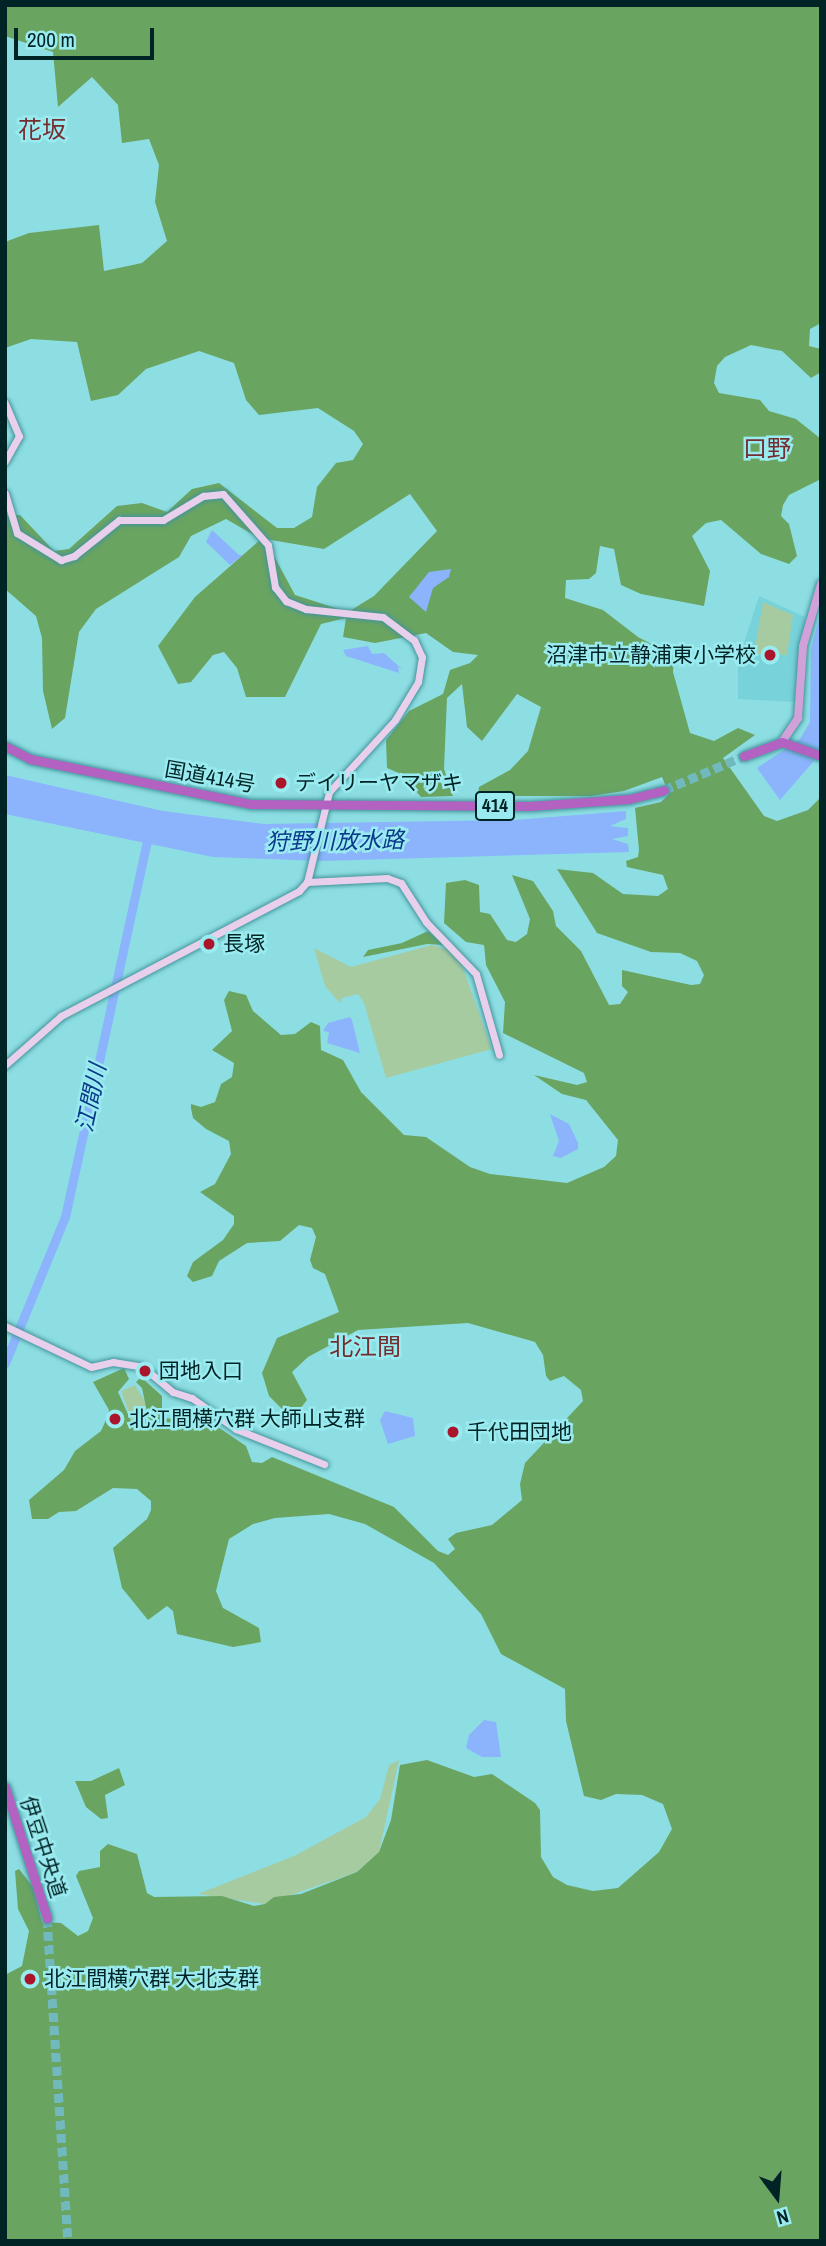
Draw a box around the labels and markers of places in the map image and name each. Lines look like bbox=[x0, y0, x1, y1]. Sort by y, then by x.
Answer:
place label: 沼津市立静浦東小学校 bbox=[546, 642, 756, 668]
marker: 沼津市立静浦東小学校 bbox=[762, 647, 778, 663]
place label: デイリーヤマザキ bbox=[295, 770, 463, 796]
marker: デイリーヤマザキ bbox=[273, 775, 289, 791]
place label: 長塚 bbox=[223, 931, 265, 957]
marker: 長塚 bbox=[201, 936, 217, 952]
place label: 団地入口 bbox=[159, 1358, 243, 1384]
marker: 団地入口 bbox=[137, 1363, 153, 1379]
place label: 北江間横穴群 大師山支群 bbox=[129, 1406, 365, 1432]
marker: 北江間横穴群 大師山支群 bbox=[107, 1411, 123, 1427]
place label: 千代田団地 bbox=[467, 1419, 572, 1445]
marker: 千代田団地 bbox=[445, 1424, 461, 1440]
place label: 北江間横穴群 大北支群 bbox=[44, 1966, 259, 1992]
marker: 北江間横穴群 大北支群 bbox=[22, 1971, 38, 1987]

